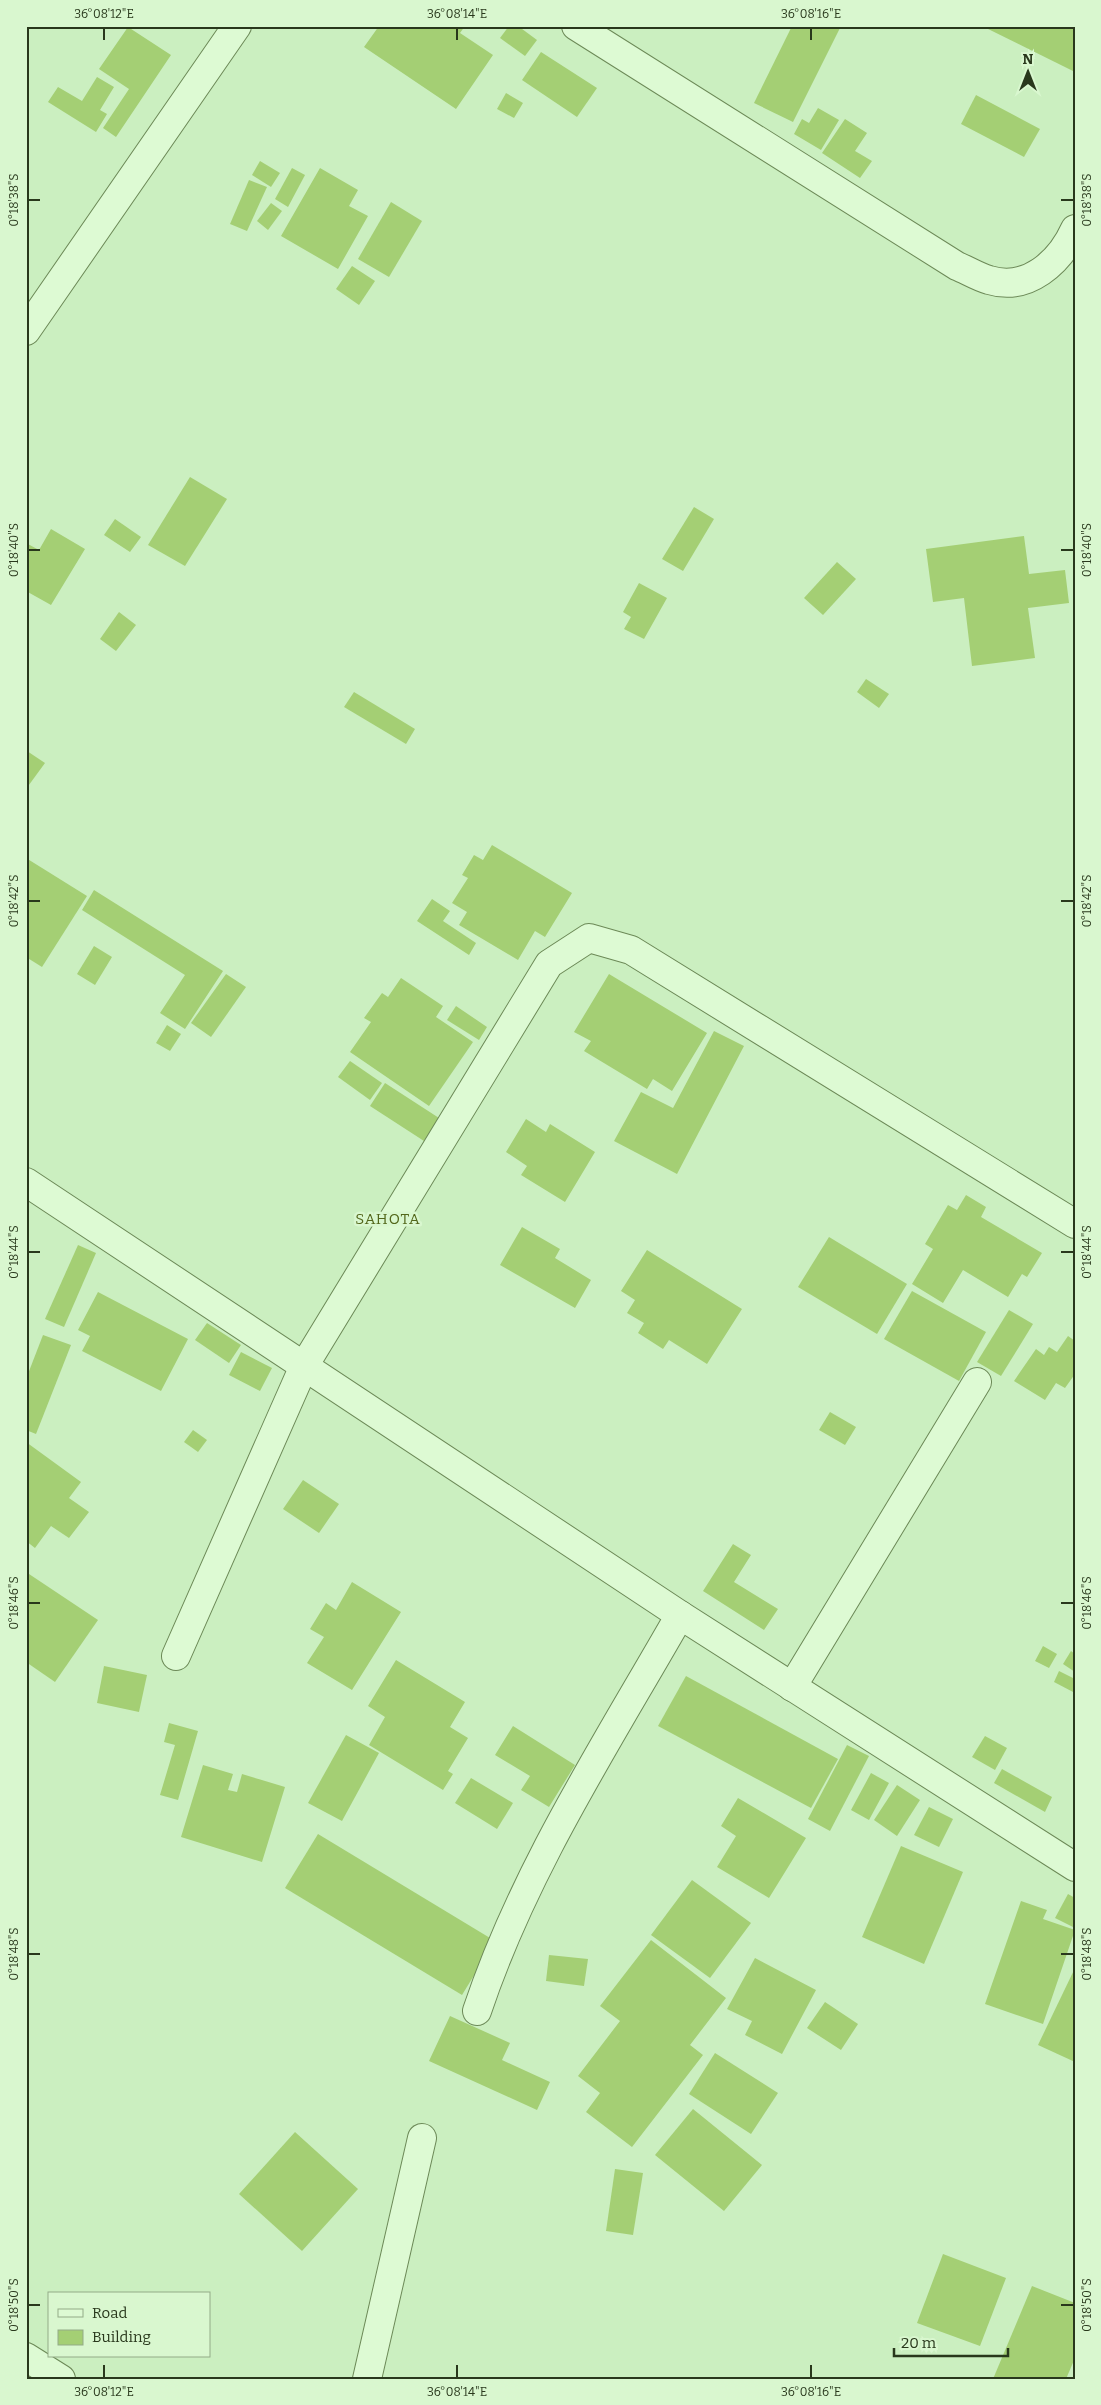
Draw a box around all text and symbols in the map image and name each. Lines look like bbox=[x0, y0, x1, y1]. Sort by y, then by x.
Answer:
text: 36°08'12"E bbox=[74, 7, 134, 21]
text: 36°08'14"E bbox=[427, 7, 487, 21]
text: 36°08'16"E bbox=[781, 7, 841, 21]
north arrow bbox=[1004, 48, 1054, 98]
text: N bbox=[1023, 51, 1034, 68]
text: 0°18'38"S bbox=[7, 174, 21, 226]
text: 0°18'38"S bbox=[1080, 174, 1094, 226]
text: 0°18'40"S bbox=[7, 523, 21, 577]
text: 0°18'40"S bbox=[1080, 523, 1094, 577]
text: 0°18'42"S bbox=[7, 875, 21, 927]
text: 0°18'42"S bbox=[1080, 875, 1094, 927]
district label: SAHOTA bbox=[355, 1210, 421, 1228]
text: 0°18'44"S bbox=[7, 1225, 21, 1279]
text: 0°18'44"S bbox=[1080, 1225, 1094, 1279]
text: 0°18'46"S bbox=[7, 1576, 21, 1630]
text: 0°18'46"S bbox=[1080, 1576, 1094, 1630]
text: 0°18'48"S bbox=[7, 1927, 21, 1981]
text: 0°18'48"S bbox=[1080, 1927, 1094, 1981]
text: 0°18'50"S bbox=[7, 2278, 21, 2332]
text: 0°18'50"S bbox=[1080, 2278, 1094, 2332]
legend bbox=[48, 2292, 210, 2358]
text: Road bbox=[92, 2304, 127, 2322]
scale bar bbox=[894, 2325, 1007, 2357]
text: Building bbox=[92, 2328, 151, 2346]
text: 20 m bbox=[901, 2334, 937, 2352]
text: 36°08'12"E bbox=[74, 2385, 134, 2399]
text: 36°08'14"E bbox=[427, 2385, 487, 2399]
text: 36°08'16"E bbox=[781, 2385, 841, 2399]

